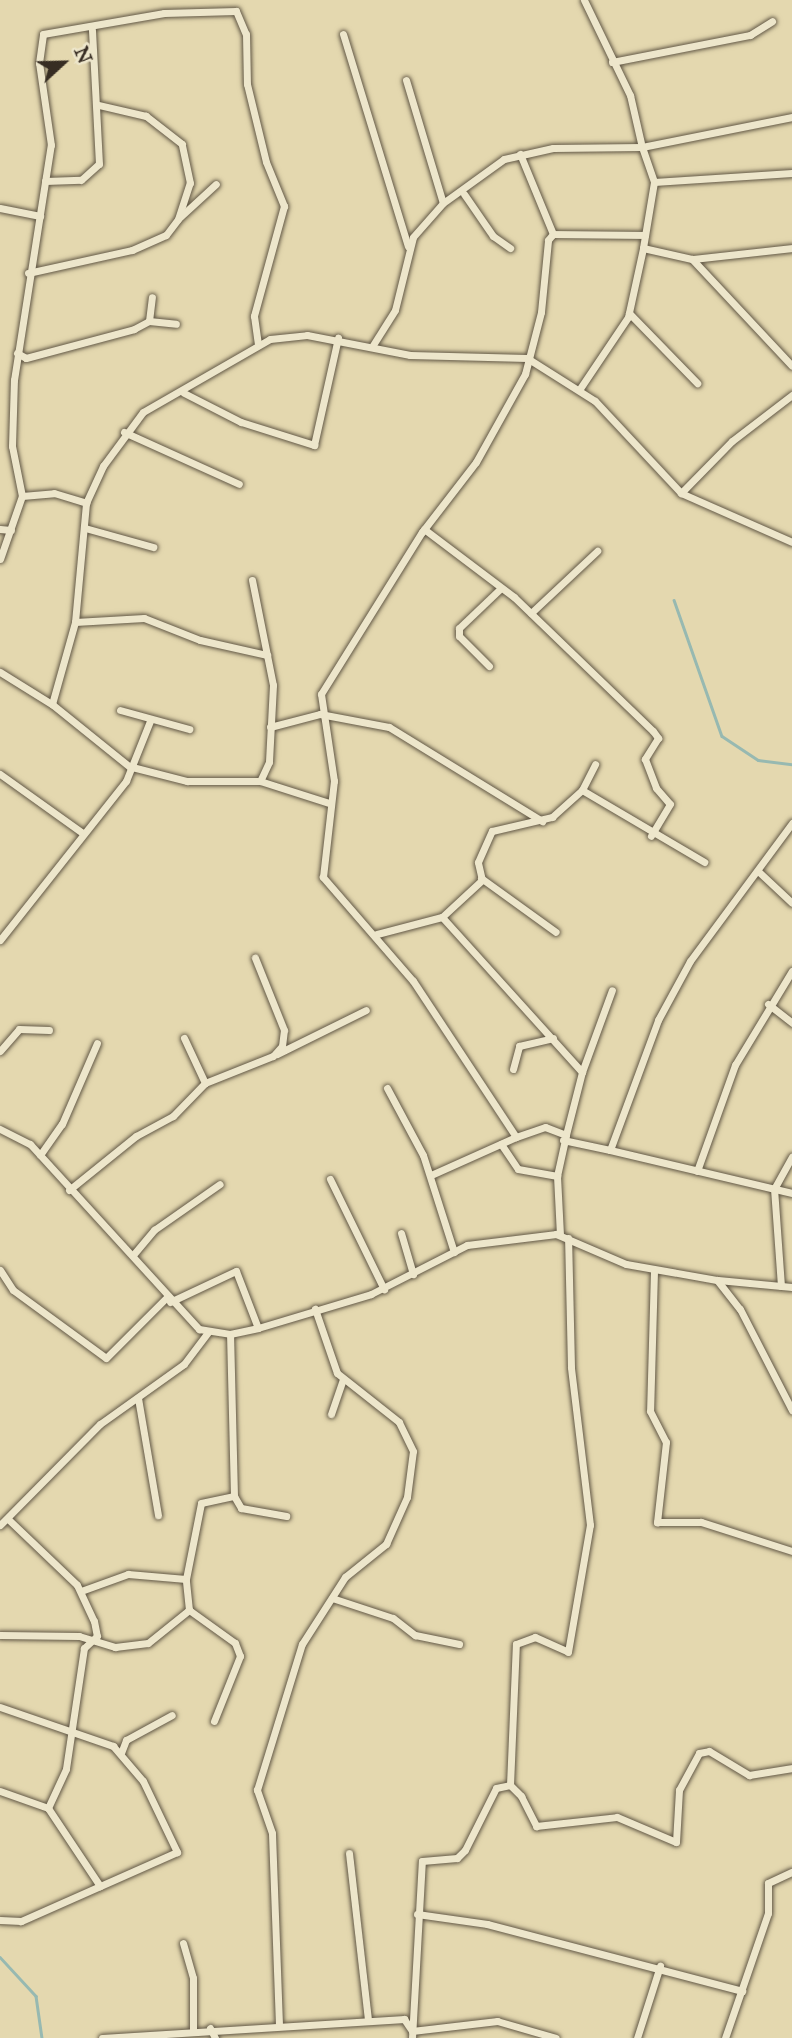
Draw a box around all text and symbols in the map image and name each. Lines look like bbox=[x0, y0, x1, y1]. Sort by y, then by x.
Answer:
north arrow bbox=[28, 28, 98, 98]
text: N bbox=[69, 43, 97, 67]

